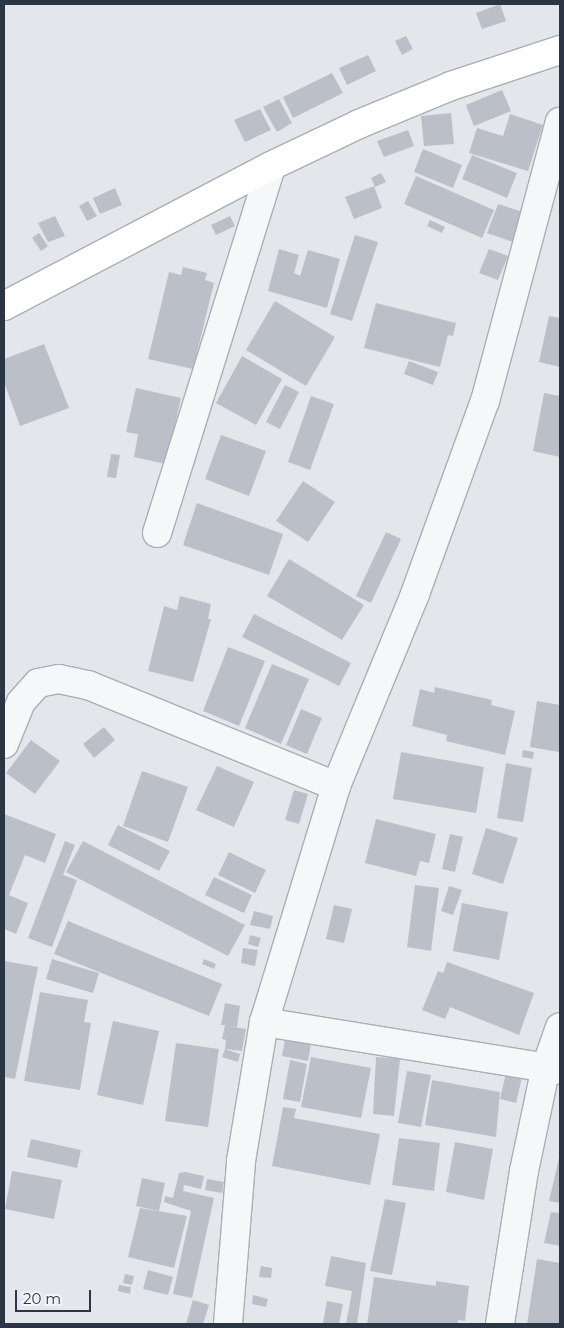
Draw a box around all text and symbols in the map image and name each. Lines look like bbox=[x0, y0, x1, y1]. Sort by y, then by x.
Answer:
scale bar bbox=[18, 1280, 94, 1312]
text: 20 m bbox=[23, 1289, 61, 1308]

